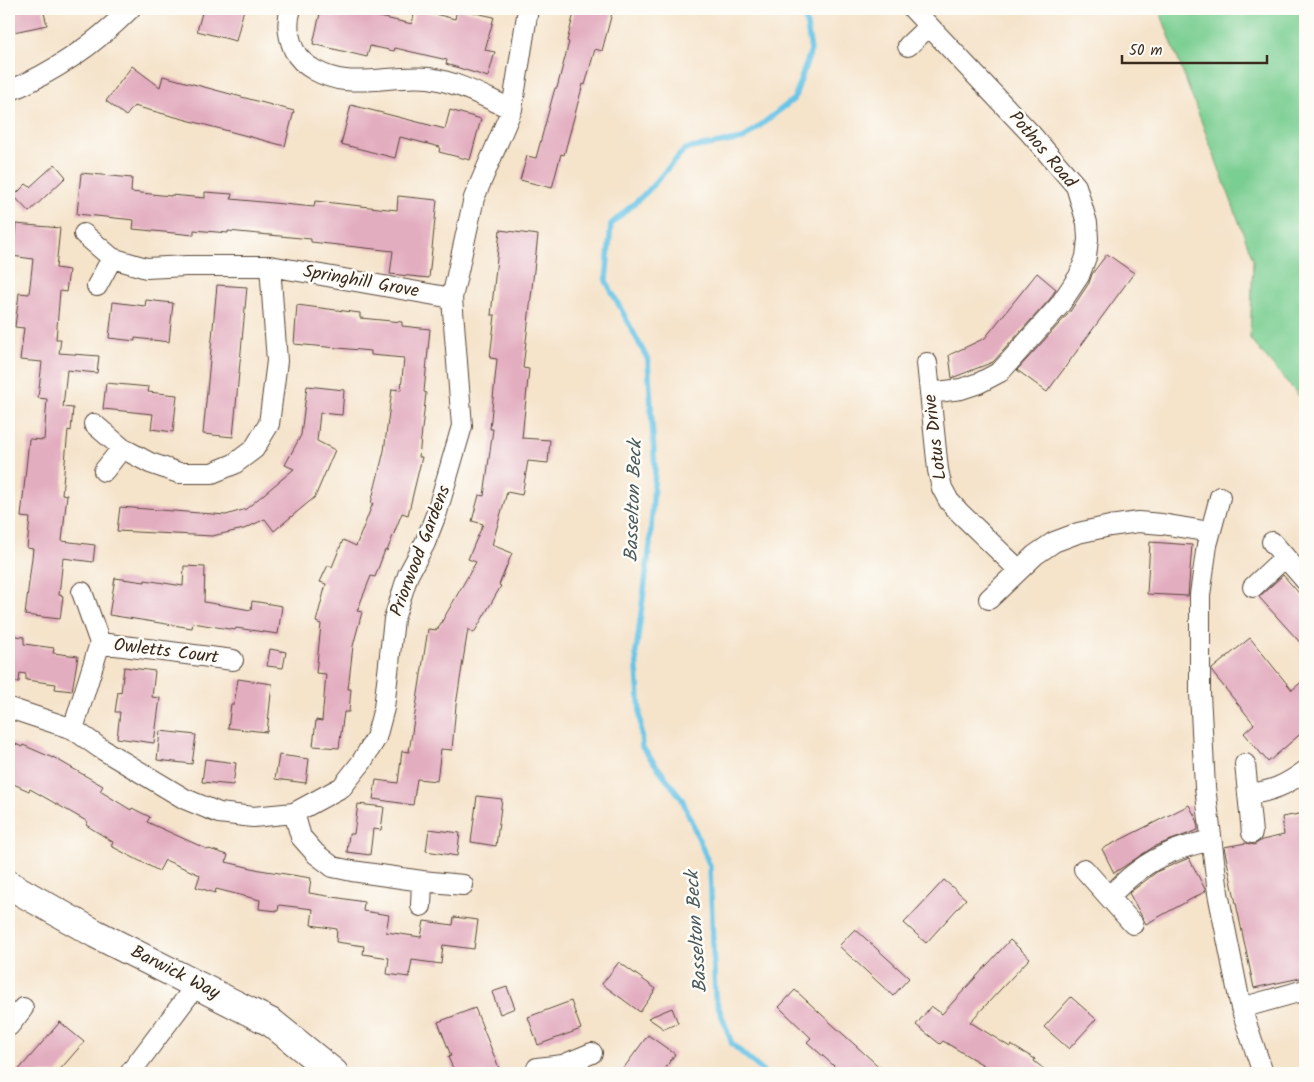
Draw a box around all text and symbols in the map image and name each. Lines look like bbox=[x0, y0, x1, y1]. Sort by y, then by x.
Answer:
scale bar bbox=[1122, 32, 1266, 64]
text: 50 m bbox=[1129, 39, 1163, 63]
street label: Pothos Road bbox=[1001, 105, 1084, 196]
street label: Springhill Grove bbox=[301, 258, 421, 306]
street label: Lotus Drive bbox=[916, 393, 956, 481]
water label: Basselton Beck bbox=[617, 436, 651, 563]
street label: Priorwood Gardens bbox=[383, 481, 459, 621]
street label: Owletts Court bbox=[112, 631, 221, 673]
water label: Basselton Beck bbox=[678, 867, 716, 994]
street label: Barwick Way bbox=[125, 938, 225, 1008]

